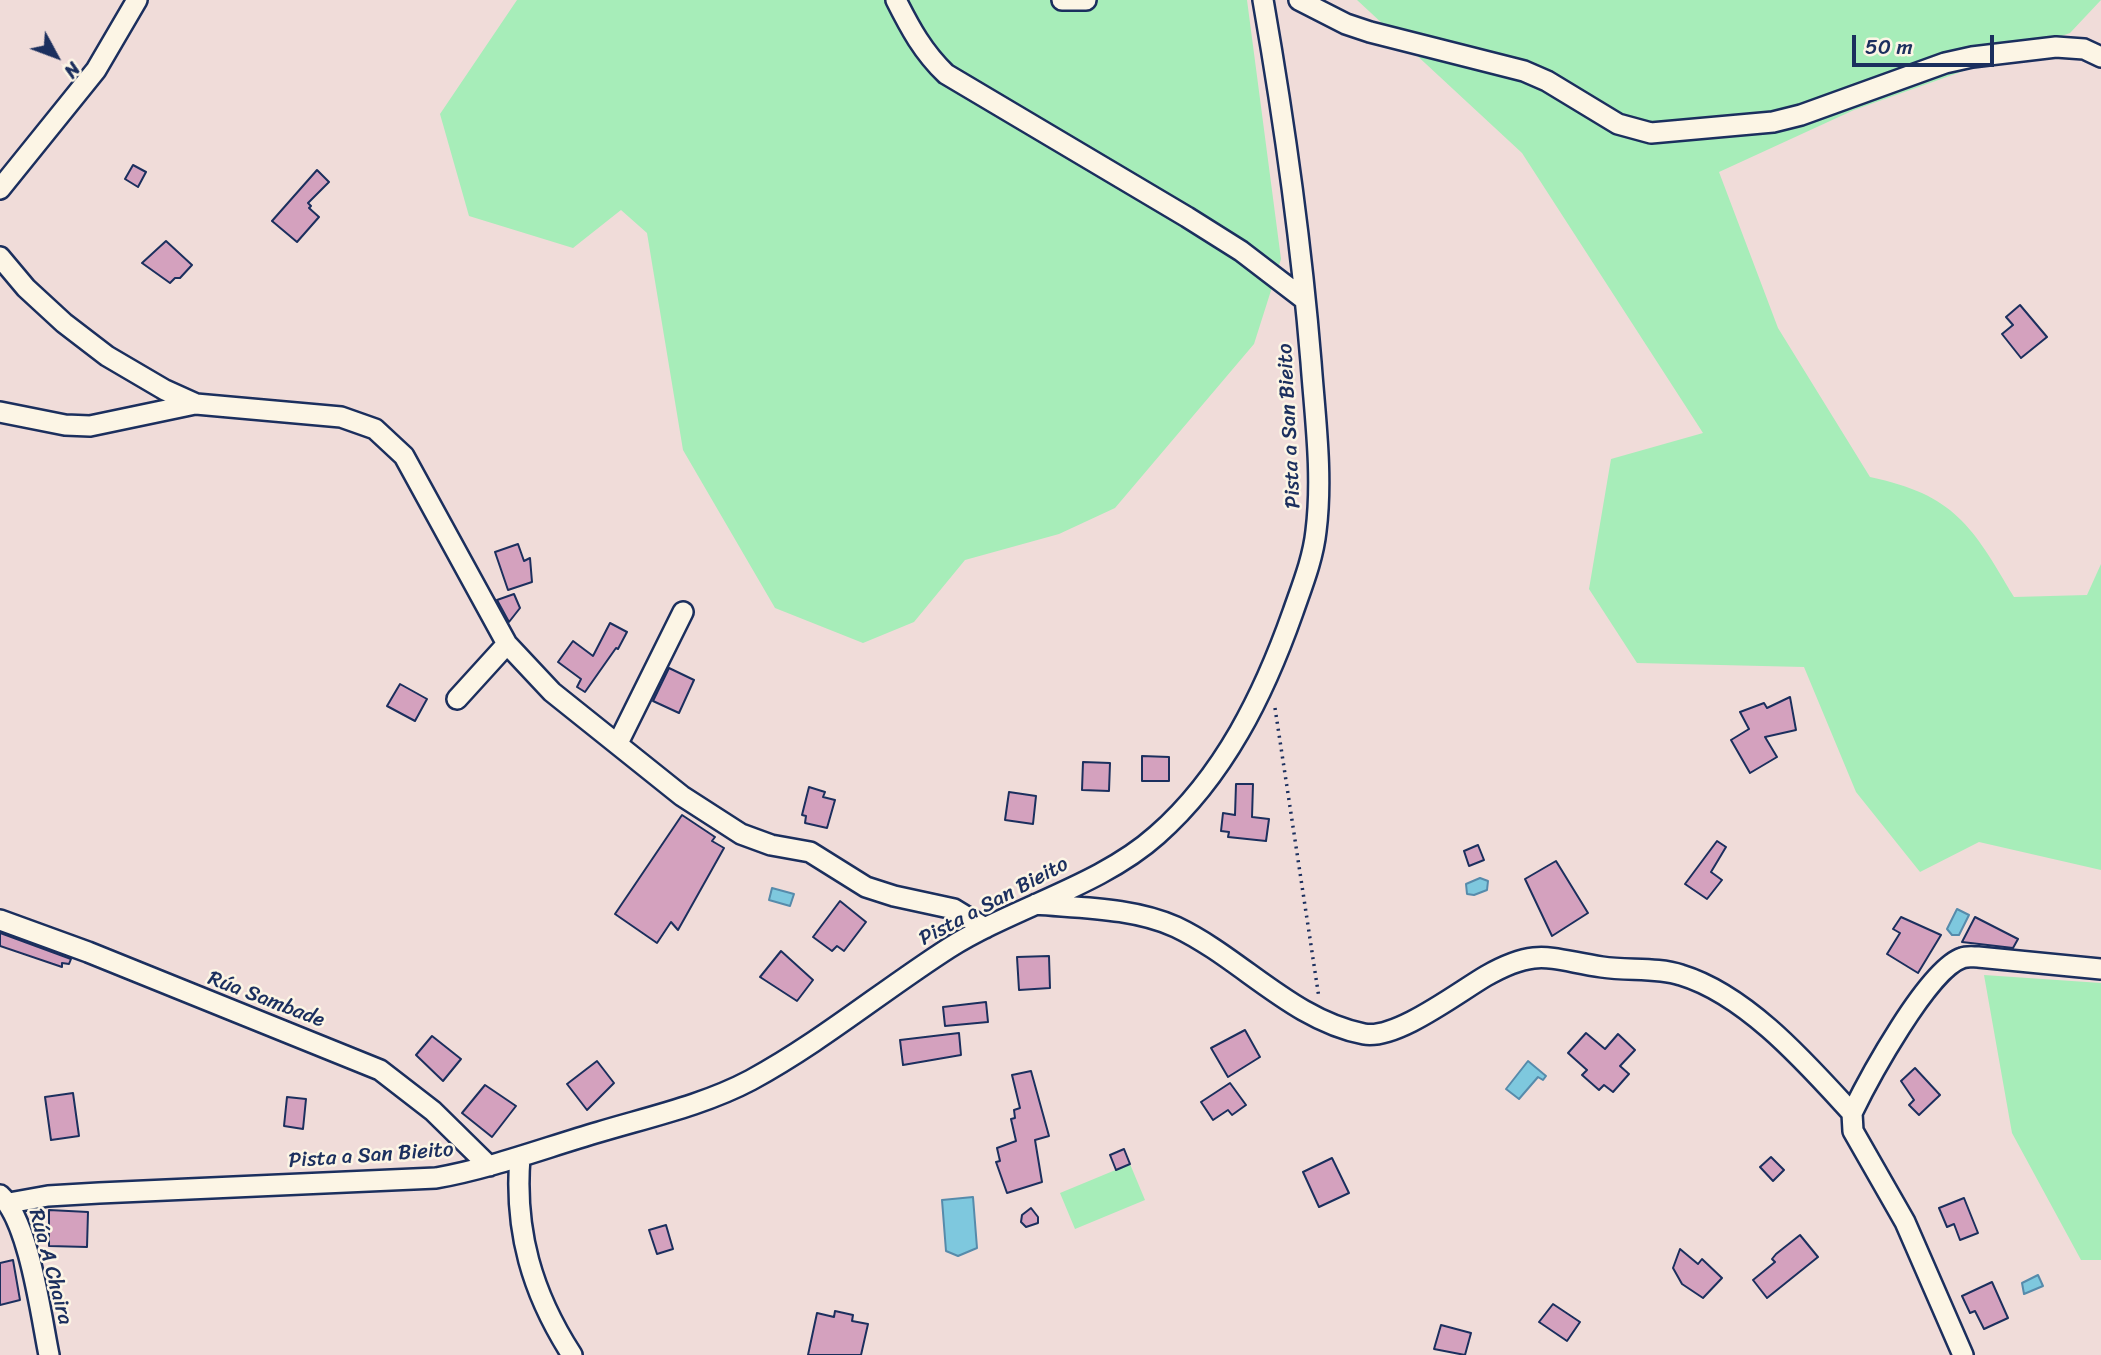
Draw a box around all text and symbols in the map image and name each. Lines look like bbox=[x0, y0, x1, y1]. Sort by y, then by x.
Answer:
north arrow bbox=[21, 21, 91, 91]
scale bar bbox=[1856, 21, 1998, 65]
text: 50 m bbox=[1865, 28, 1913, 66]
text: N bbox=[55, 54, 89, 86]
street label: Pista a San Bieito bbox=[1273, 343, 1307, 509]
street label: Pista a San Bieito bbox=[915, 852, 1073, 952]
street label: Rúa Sambade bbox=[204, 966, 328, 1034]
street label: Pista a San Bieito bbox=[288, 1138, 454, 1174]
street label: Rúa A Chaira bbox=[22, 1206, 78, 1328]

